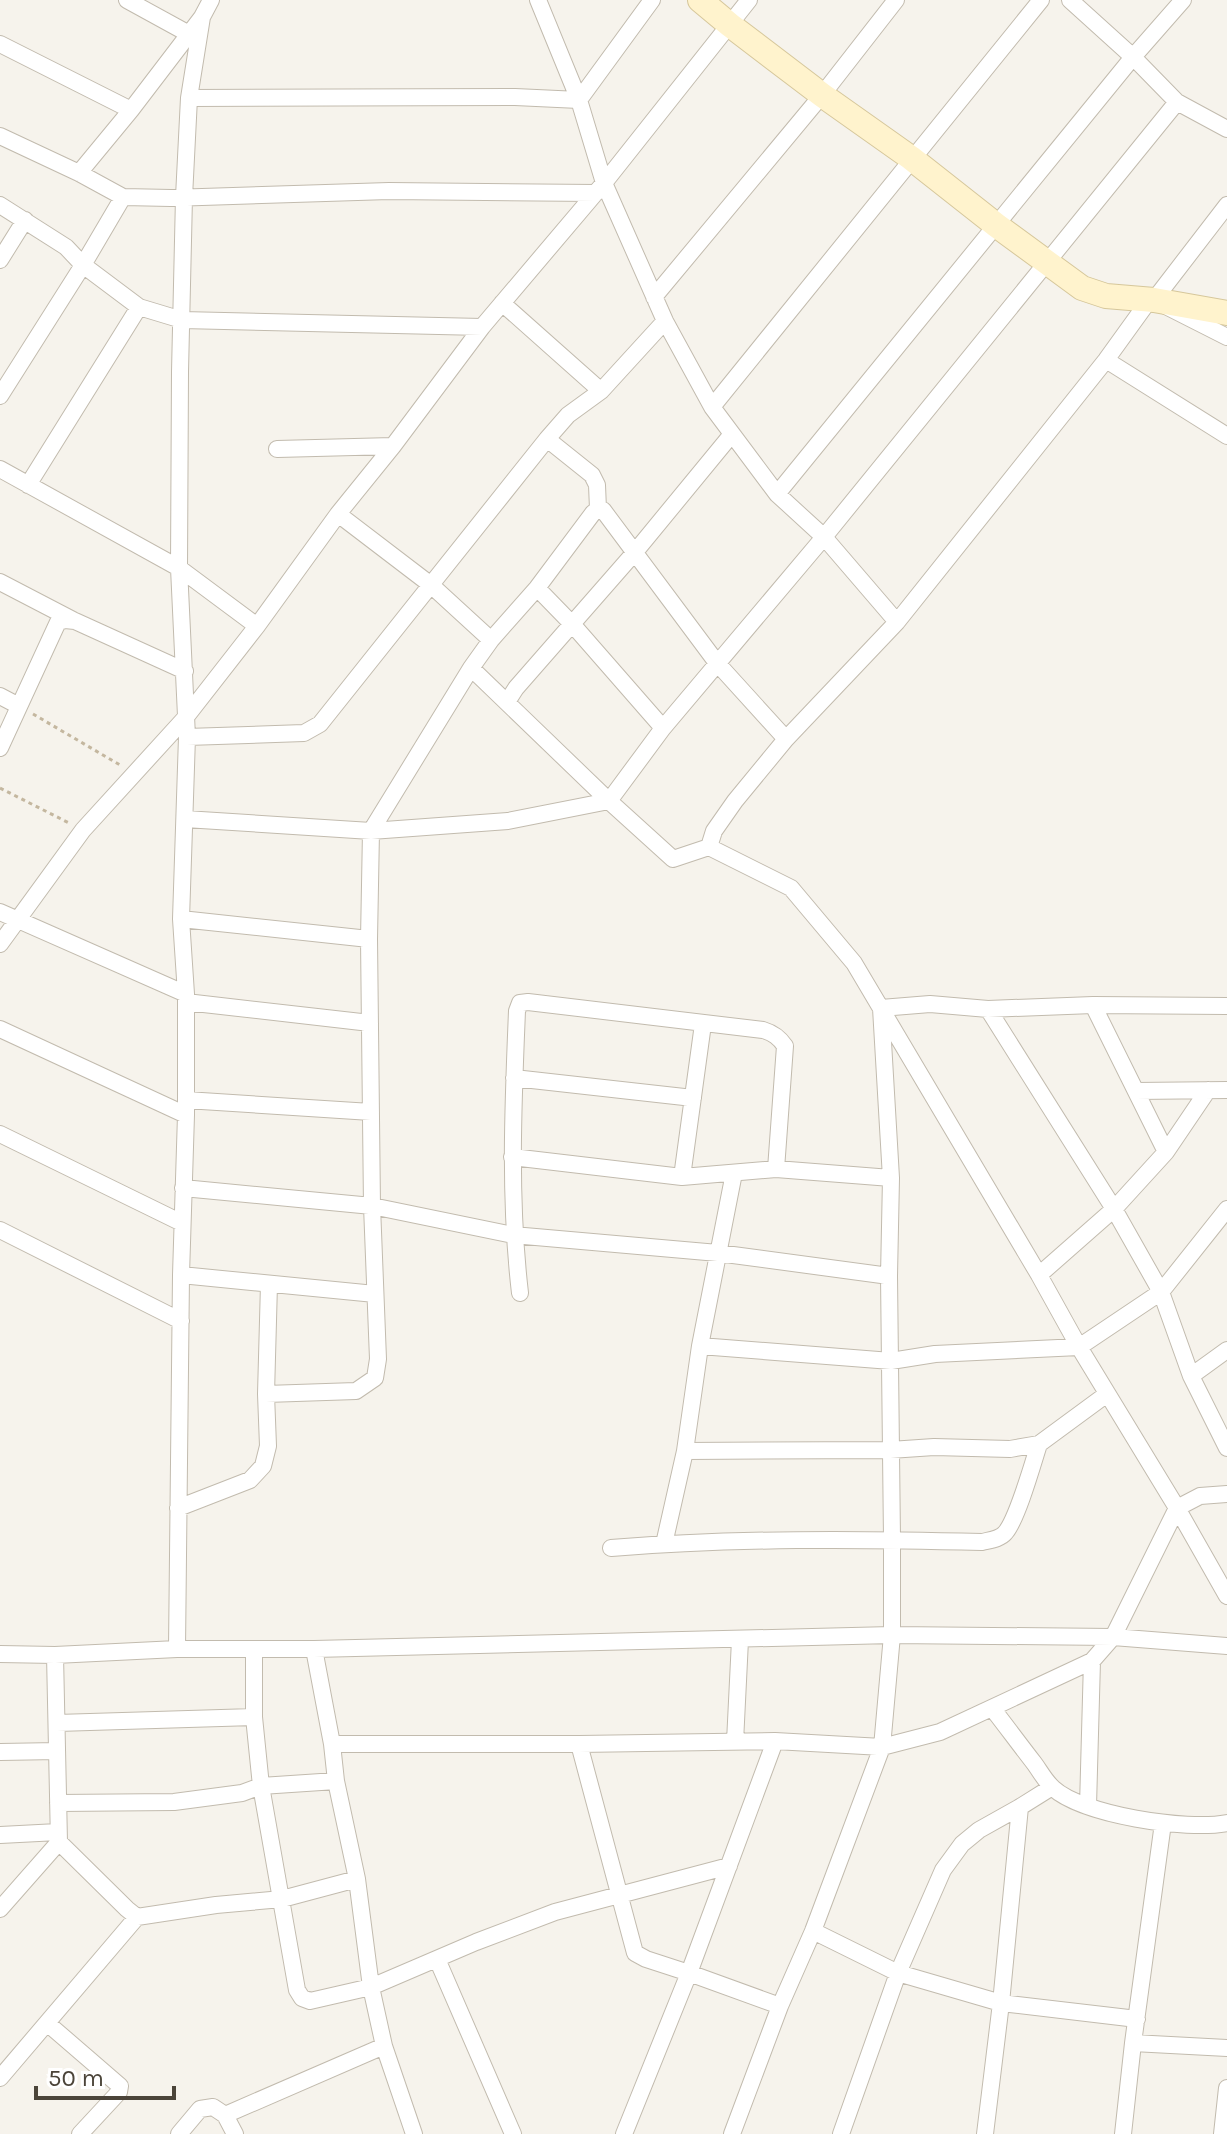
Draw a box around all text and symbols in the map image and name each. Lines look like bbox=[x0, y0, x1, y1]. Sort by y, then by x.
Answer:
scale bar bbox=[36, 2050, 174, 2100]
text: 50 m bbox=[48, 2064, 104, 2092]

